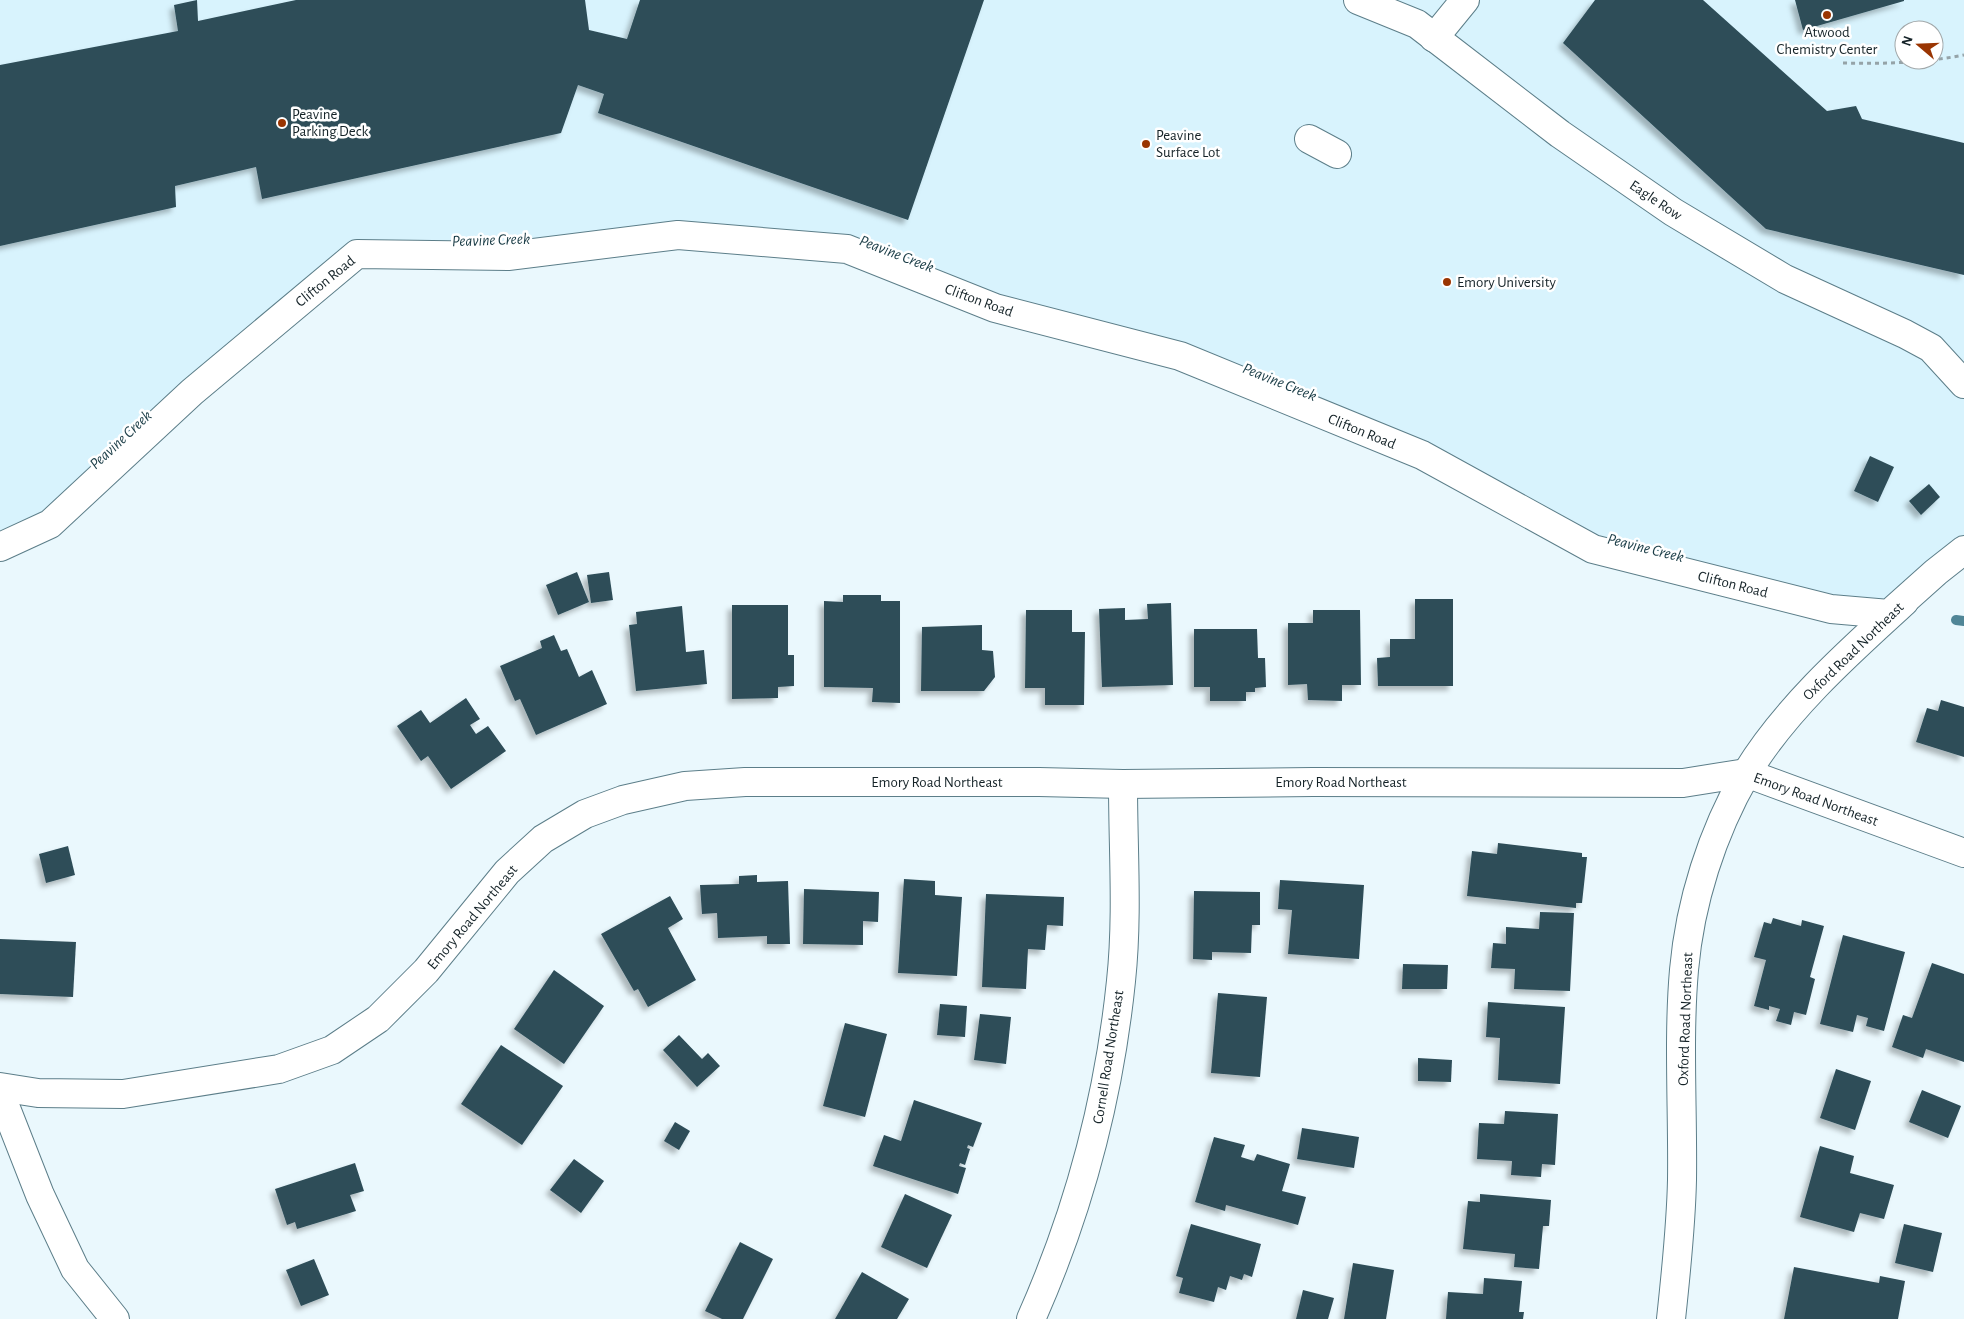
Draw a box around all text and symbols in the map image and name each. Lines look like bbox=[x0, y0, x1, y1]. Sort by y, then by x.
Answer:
marker: Atwood Chemistry Center bbox=[1821, 9, 1833, 21]
north arrow bbox=[1894, 20, 1944, 70]
place label: Atwood Chemistry Center bbox=[1777, 25, 1878, 57]
text: N bbox=[1899, 34, 1916, 48]
place label: Peavine Parking Deck bbox=[292, 107, 368, 139]
marker: Peavine Parking Deck bbox=[276, 117, 288, 129]
place label: Peavine Surface Lot bbox=[1156, 128, 1220, 160]
marker: Peavine Surface Lot bbox=[1140, 138, 1152, 150]
street label: Eagle Row bbox=[1627, 178, 1685, 223]
water label: Peavine Creek bbox=[452, 231, 530, 249]
water label: Peavine Creek bbox=[857, 232, 936, 275]
street label: Clifton Road bbox=[293, 253, 358, 310]
place label: Emory University bbox=[1457, 275, 1557, 290]
marker: Emory University bbox=[1441, 276, 1453, 288]
street label: Clifton Road bbox=[943, 281, 1015, 320]
water label: Peavine Creek bbox=[1240, 360, 1319, 404]
water label: Peavine Creek bbox=[87, 407, 155, 472]
street label: Clifton Road bbox=[1326, 411, 1398, 452]
water label: Peavine Creek bbox=[1606, 531, 1686, 565]
street label: Clifton Road bbox=[1696, 569, 1770, 600]
street label: Oxford Road Northeast bbox=[1800, 599, 1907, 703]
street label: Emory Road Northeast bbox=[1752, 770, 1880, 829]
street label: Emory Road Northeast bbox=[871, 775, 1003, 790]
street label: Emory Road Northeast bbox=[1275, 775, 1407, 790]
street label: Emory Road Northeast bbox=[424, 862, 520, 972]
street label: Oxford Road Northeast bbox=[1676, 952, 1695, 1086]
street label: Cornell Road Northeast bbox=[1091, 989, 1127, 1125]

